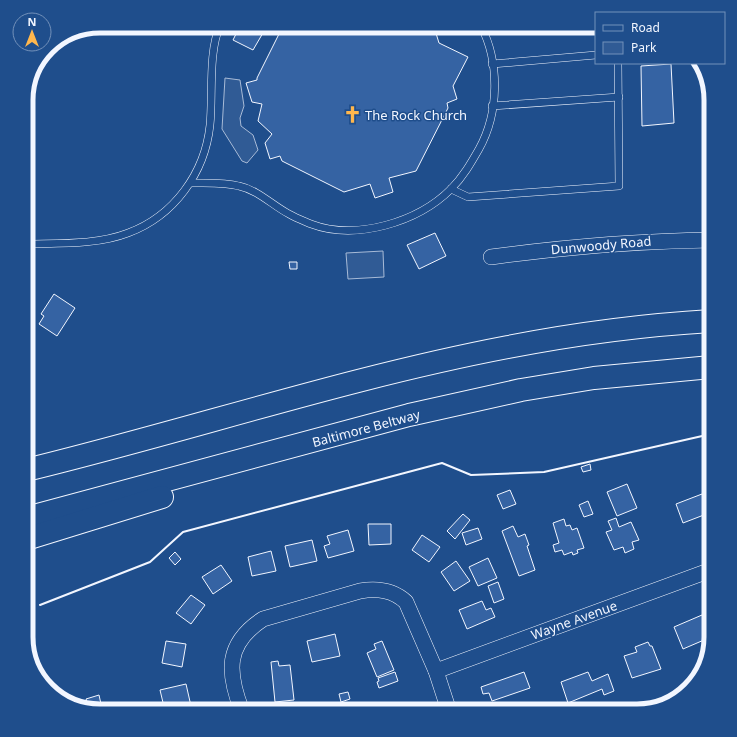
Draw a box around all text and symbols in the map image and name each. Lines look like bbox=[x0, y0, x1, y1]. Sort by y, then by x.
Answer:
north arrow bbox=[12, 12, 52, 52]
legend bbox=[595, 12, 725, 64]
text: N bbox=[28, 14, 36, 29]
text: Road bbox=[631, 19, 660, 36]
text: Park bbox=[631, 39, 657, 56]
church icon: The Rock Church bbox=[342, 105, 362, 125]
place label: The Rock Church bbox=[365, 106, 467, 124]
street label: Dunwoody Road bbox=[550, 232, 652, 258]
street label: Baltimore Beltway bbox=[310, 405, 422, 451]
street label: Wayne Avenue bbox=[529, 596, 619, 644]

